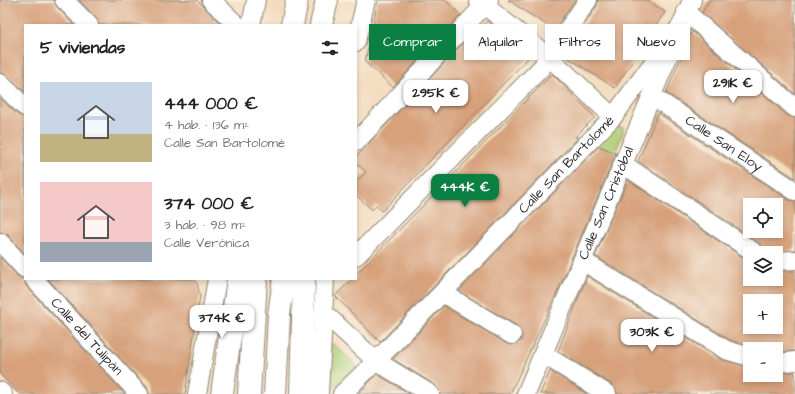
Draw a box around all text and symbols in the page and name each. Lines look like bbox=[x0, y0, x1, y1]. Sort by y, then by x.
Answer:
chip: Comprar bbox=[369, 24, 456, 60]
chip: Alquilar bbox=[464, 24, 537, 60]
chip: Filtros bbox=[545, 24, 615, 60]
chip: Nuevo bbox=[623, 24, 690, 60]
text: 5 viviendas bbox=[40, 36, 125, 60]
icon: filters bbox=[319, 37, 341, 59]
pin: 291K € bbox=[700, 70, 766, 104]
text: 291K € bbox=[713, 74, 753, 92]
pin: 295K € bbox=[403, 80, 469, 114]
text: 295K € bbox=[412, 84, 460, 102]
text: 444 000 € bbox=[164, 92, 258, 116]
icon: home bbox=[72, 98, 120, 146]
street label: Calle San Bartolomé bbox=[514, 111, 620, 218]
street label: Calle San Eloy bbox=[681, 111, 767, 177]
text: 4 hab. · 136 m² bbox=[164, 116, 249, 134]
text: Calle San Bartolomé bbox=[164, 134, 285, 152]
street label: Calle San Cristóbal bbox=[574, 144, 639, 263]
pin: 444K € bbox=[432, 174, 498, 208]
text: 444K € bbox=[440, 178, 490, 196]
text: 374 000 € bbox=[164, 192, 254, 216]
icon: home bbox=[72, 198, 120, 246]
map controls bbox=[743, 198, 783, 382]
button: locate bbox=[743, 198, 783, 238]
text: 3 hab. · 98 m² bbox=[164, 216, 246, 234]
text: Calle Verónica bbox=[164, 234, 249, 252]
button: layers bbox=[743, 246, 783, 286]
street label: Calle del Tulipán bbox=[46, 293, 127, 380]
button: + bbox=[743, 294, 783, 334]
pin: 374K € bbox=[189, 305, 255, 339]
text: 374K € bbox=[199, 309, 245, 327]
pin: 303K € bbox=[619, 319, 685, 353]
text: 303K € bbox=[630, 323, 674, 341]
button: − bbox=[743, 342, 783, 382]

